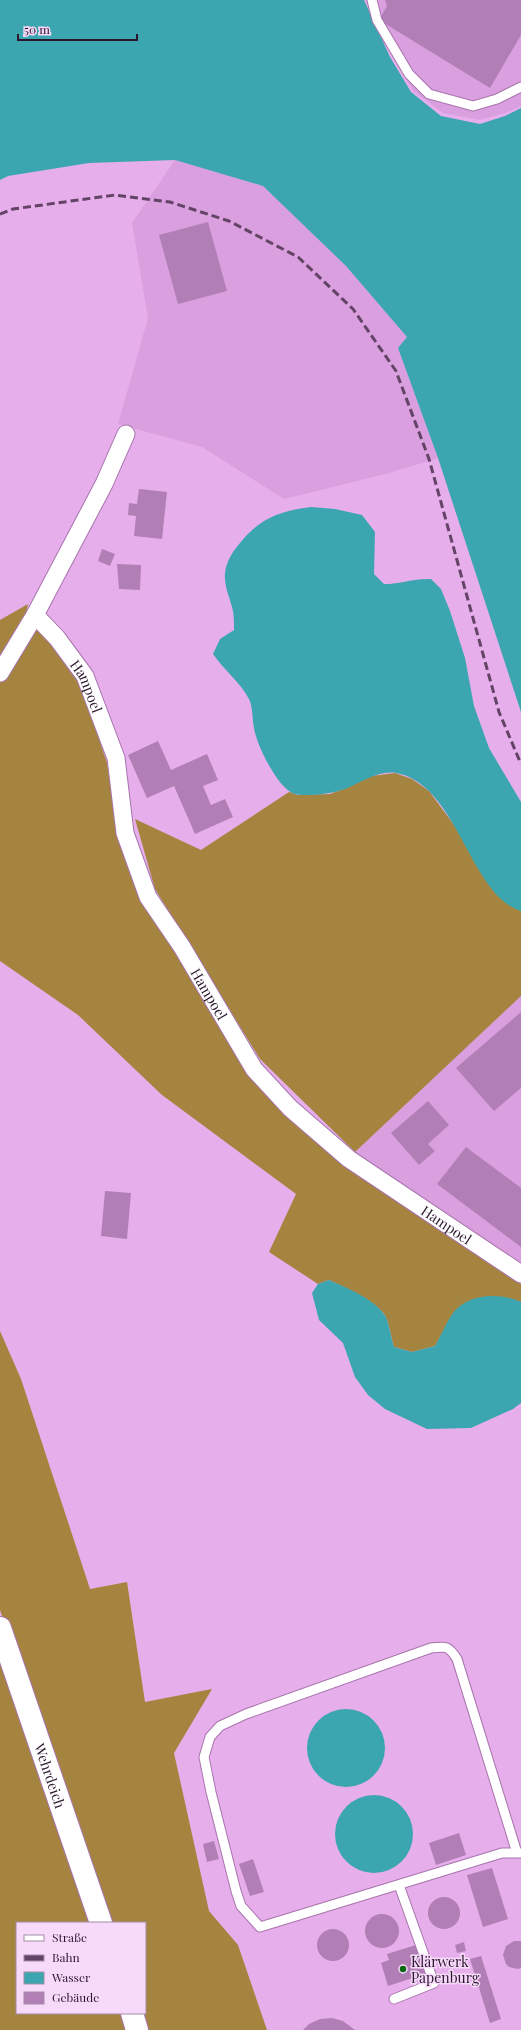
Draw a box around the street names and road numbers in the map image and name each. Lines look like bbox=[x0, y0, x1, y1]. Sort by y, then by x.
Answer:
street label: Hampoel bbox=[66, 655, 107, 715]
street label: Hampoel bbox=[187, 964, 232, 1023]
street label: Hampoel bbox=[418, 1201, 476, 1248]
street label: Wehrdeich bbox=[30, 1740, 71, 1811]

